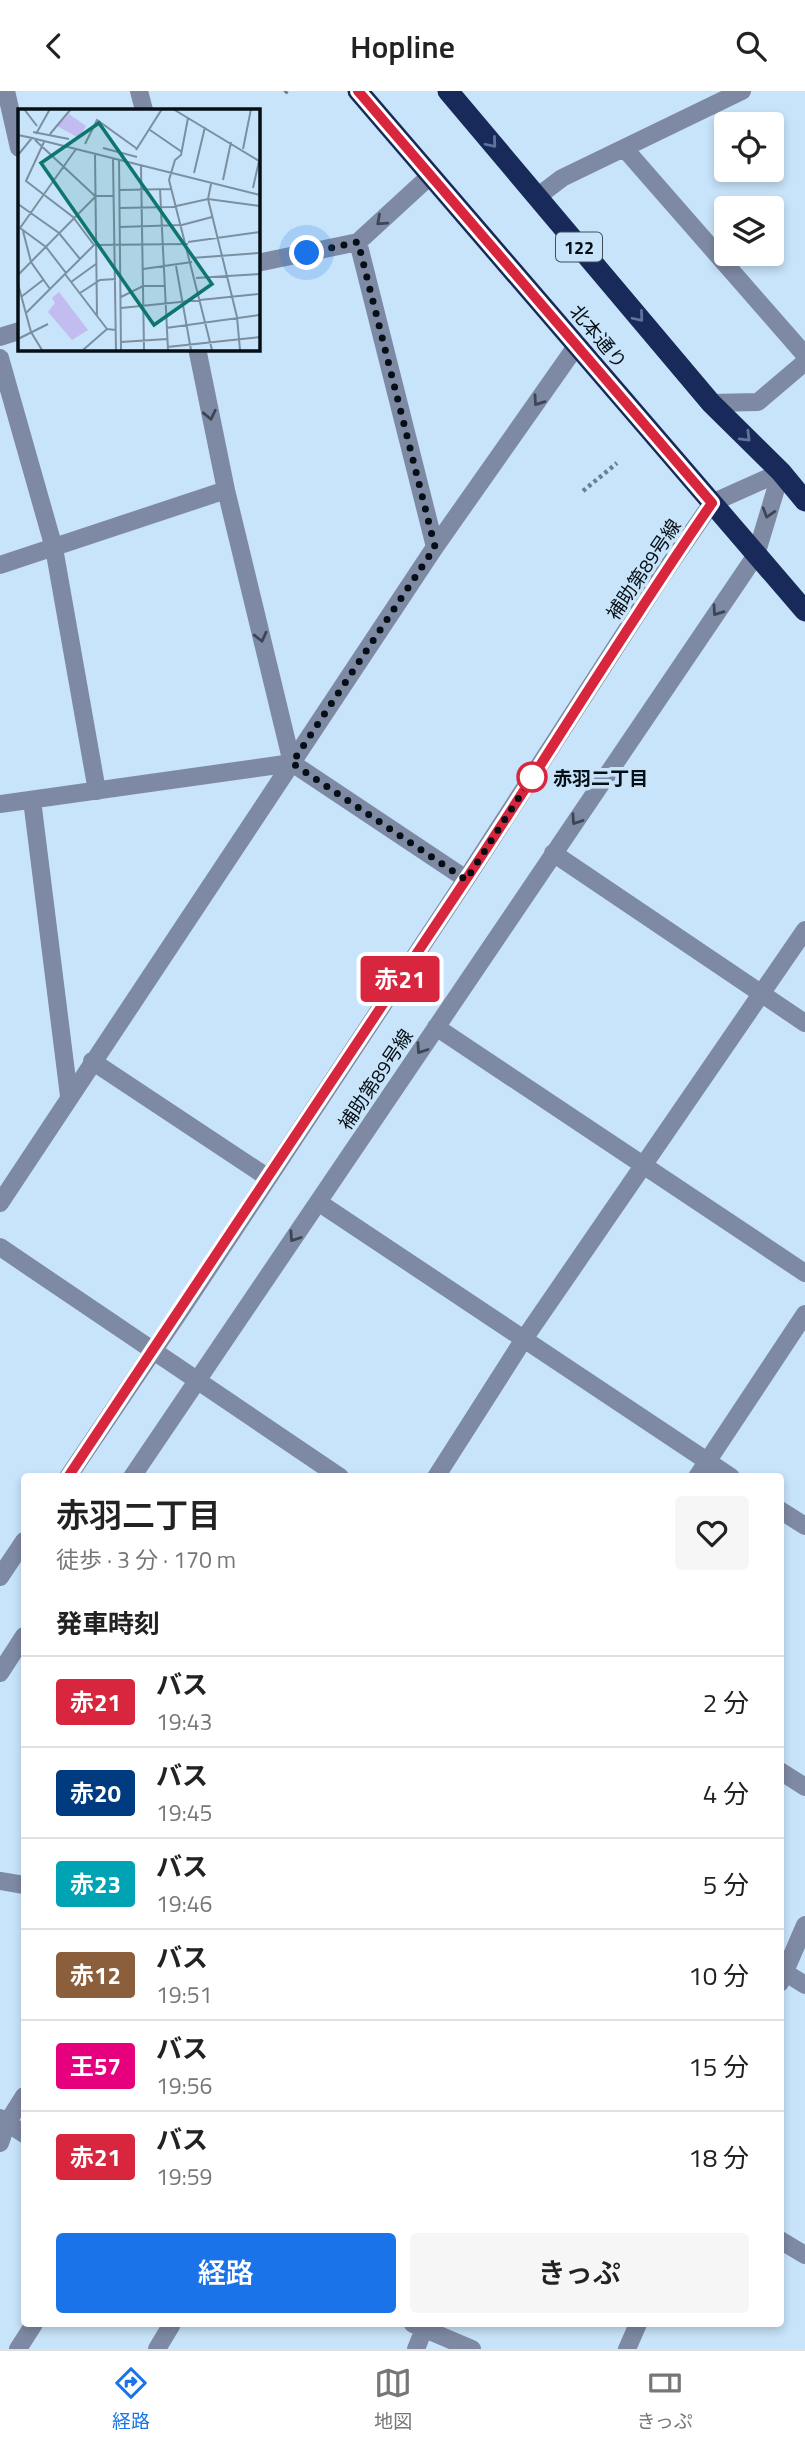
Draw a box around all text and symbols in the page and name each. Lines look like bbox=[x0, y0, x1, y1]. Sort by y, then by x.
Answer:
text: Hopline bbox=[350, 22, 455, 70]
icon: back bbox=[35, 27, 73, 65]
icon: search bbox=[732, 27, 770, 65]
inset map bbox=[18, 109, 259, 350]
map controls bbox=[714, 112, 784, 266]
button: locate bbox=[714, 112, 784, 182]
one-way arrow bbox=[484, 135, 496, 148]
button: layers bbox=[714, 196, 784, 266]
one-way arrow bbox=[376, 213, 389, 225]
road number: 122 bbox=[556, 232, 602, 261]
your location bbox=[289, 235, 324, 270]
street label: 北本通り bbox=[563, 298, 635, 374]
one-way arrow bbox=[631, 309, 643, 322]
one-way arrow bbox=[534, 393, 546, 406]
one-way arrow bbox=[202, 409, 217, 421]
one-way arrow bbox=[737, 429, 750, 442]
one-way arrow bbox=[762, 507, 777, 519]
street label: 補助第89号線 bbox=[598, 513, 688, 625]
one-way arrow bbox=[713, 603, 725, 616]
one-way arrow bbox=[253, 631, 267, 643]
marker: 赤羽二丁目 bbox=[517, 762, 547, 792]
place label: 赤羽二丁目 bbox=[553, 763, 648, 792]
one-way arrow bbox=[571, 812, 584, 825]
line badge: 赤21 bbox=[360, 956, 440, 1002]
text: 赤21 bbox=[375, 961, 425, 997]
street label: 補助第89号線 bbox=[330, 1023, 420, 1135]
one-way arrow bbox=[416, 1041, 429, 1054]
one-way arrow bbox=[290, 1229, 302, 1242]
text: 赤羽二丁目 bbox=[56, 1490, 221, 1540]
button: heart bbox=[675, 1496, 749, 1570]
text: 徒歩 · 3 分 · 170 m bbox=[56, 1542, 236, 1577]
text: 発車時刻 bbox=[56, 1604, 160, 1643]
text: バス bbox=[156, 1665, 208, 1704]
text: 2 分 bbox=[703, 1683, 749, 1722]
text: 赤21 bbox=[70, 1684, 121, 1720]
text: 19:43 bbox=[156, 1704, 212, 1739]
text: バス bbox=[156, 1756, 208, 1795]
text: 4 分 bbox=[703, 1774, 749, 1813]
text: 赤20 bbox=[70, 1775, 121, 1811]
text: 19:45 bbox=[156, 1795, 212, 1830]
text: バス bbox=[156, 1847, 208, 1886]
text: 5 分 bbox=[703, 1865, 749, 1904]
text: 赤23 bbox=[70, 1866, 121, 1902]
text: 19:46 bbox=[156, 1886, 212, 1921]
text: バス bbox=[156, 1938, 208, 1977]
text: 10 分 bbox=[688, 1956, 749, 1995]
text: 赤12 bbox=[70, 1957, 121, 1993]
text: 19:51 bbox=[156, 1977, 212, 2012]
text: バス bbox=[156, 2029, 208, 2068]
text: 15 分 bbox=[688, 2047, 749, 2086]
text: 王57 bbox=[70, 2048, 121, 2084]
text: 19:56 bbox=[156, 2068, 212, 2103]
text: バス bbox=[156, 2120, 208, 2159]
text: 18 分 bbox=[688, 2138, 749, 2177]
text: 赤21 bbox=[70, 2139, 121, 2175]
text: 19:59 bbox=[156, 2159, 212, 2194]
button: 経路 bbox=[56, 2233, 396, 2313]
button: きっぷ bbox=[410, 2233, 749, 2313]
tab: 経路 bbox=[112, 2364, 150, 2435]
tab: 地図 bbox=[374, 2364, 412, 2435]
tab: きっぷ bbox=[637, 2364, 693, 2435]

